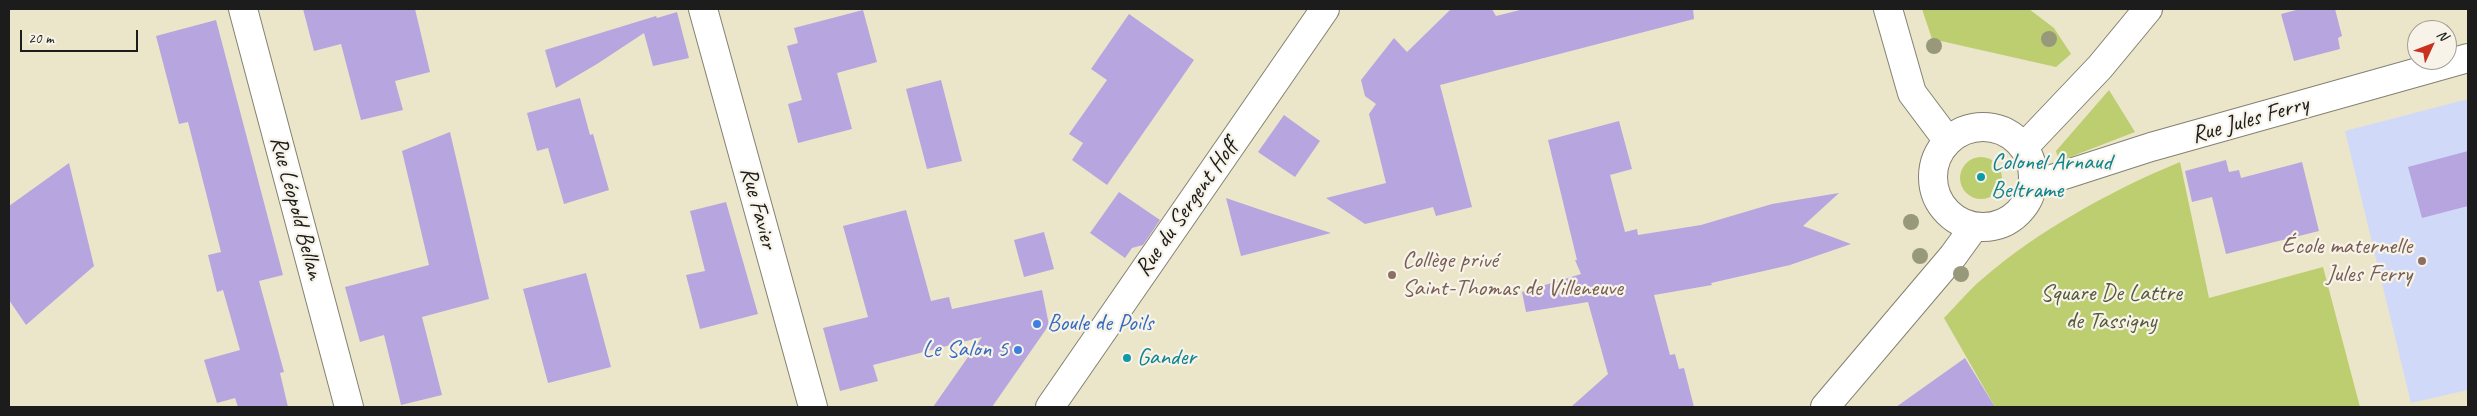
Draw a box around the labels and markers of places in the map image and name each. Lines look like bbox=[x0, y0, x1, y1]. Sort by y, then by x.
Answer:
place label: Colonel Arnaud Beltrame bbox=[1991, 149, 2112, 205]
marker: Colonel Arnaud Beltrame bbox=[1975, 171, 1987, 183]
place label: École maternelle Jules Ferry bbox=[2281, 233, 2412, 289]
place label: Collège privé Saint-Thomas de Villeneuve bbox=[1402, 247, 1623, 303]
marker: École maternelle Jules Ferry bbox=[2416, 255, 2428, 267]
marker: Collège privé Saint-Thomas de Villeneuve bbox=[1386, 269, 1398, 281]
place label: Boule de Poils bbox=[1047, 310, 1153, 338]
marker: Boule de Poils bbox=[1031, 318, 1043, 330]
place label: Le Salon 5 bbox=[922, 336, 1008, 364]
marker: Le Salon 5 bbox=[1012, 344, 1024, 356]
place label: Gander bbox=[1137, 344, 1196, 372]
marker: Gander bbox=[1121, 352, 1133, 364]

